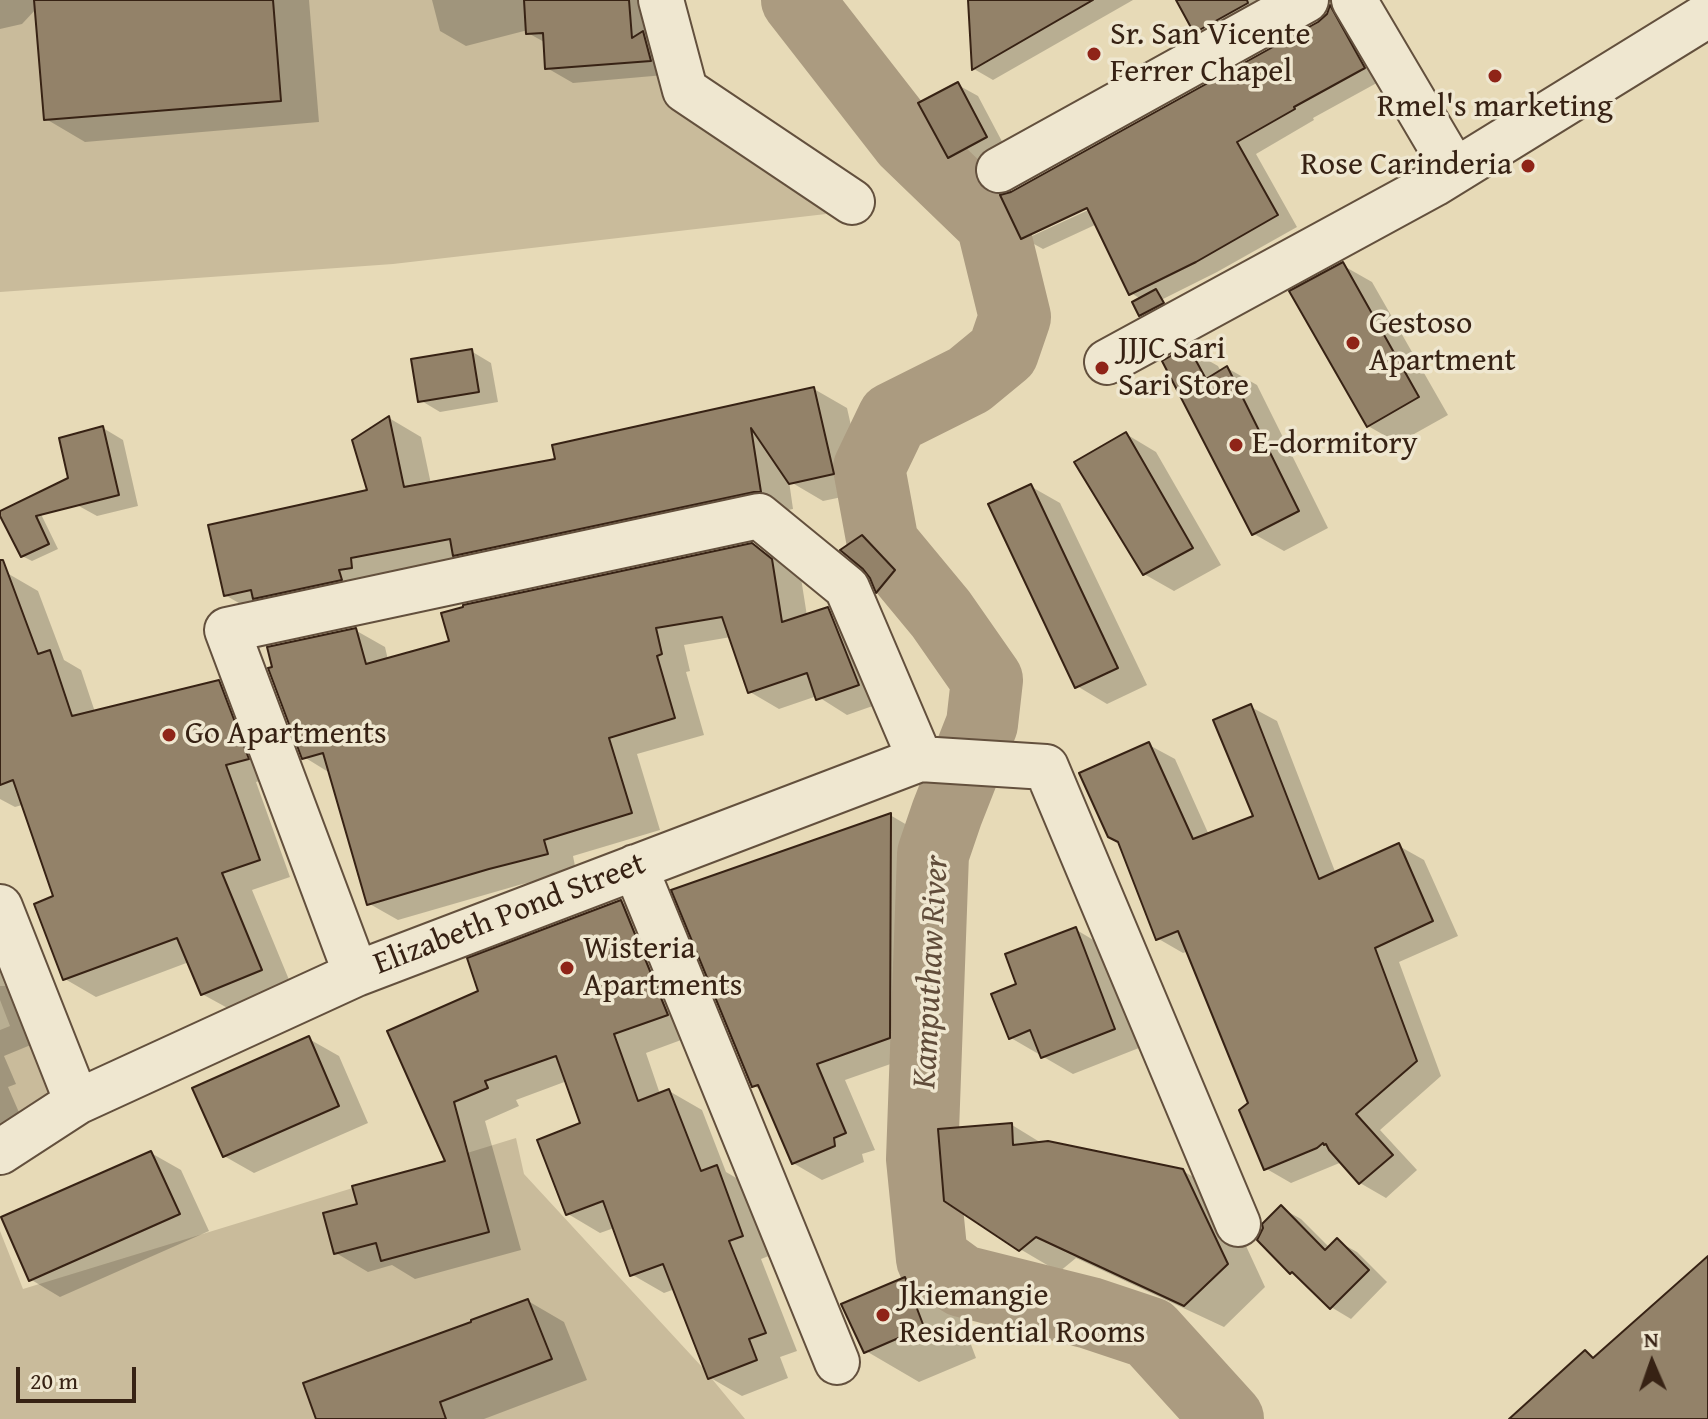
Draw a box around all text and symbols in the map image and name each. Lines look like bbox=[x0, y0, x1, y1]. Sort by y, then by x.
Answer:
place label: Sr. San Vicente Ferrer Chapel bbox=[1110, 17, 1310, 92]
marker: Sr. San Vicente Ferrer Chapel bbox=[1085, 45, 1103, 63]
marker: Rmel's marketing bbox=[1486, 67, 1504, 85]
place label: Rmel's marketing bbox=[1377, 89, 1613, 127]
place label: Rose Carinderia bbox=[1300, 147, 1512, 185]
marker: Rose Carinderia bbox=[1519, 157, 1537, 175]
place label: Gestoso Apartment bbox=[1369, 306, 1516, 381]
place label: JJJC Sari Sari Store bbox=[1118, 331, 1249, 406]
marker: Gestoso Apartment bbox=[1344, 334, 1362, 352]
marker: JJJC Sari Sari Store bbox=[1093, 359, 1111, 377]
place label: E-dormitory bbox=[1252, 426, 1418, 464]
marker: E-dormitory bbox=[1227, 436, 1245, 454]
place label: Go Apartments bbox=[185, 716, 387, 754]
marker: Go Apartments bbox=[160, 726, 178, 744]
street label: Elizabeth Pond Street bbox=[369, 846, 651, 984]
water label: Kamputhaw River bbox=[906, 854, 958, 1090]
place label: Wisteria Apartments bbox=[583, 931, 742, 1006]
marker: Wisteria Apartments bbox=[558, 959, 576, 977]
place label: Jkiemangie Residential Rooms bbox=[899, 1278, 1146, 1353]
marker: Jkiemangie Residential Rooms bbox=[874, 1306, 892, 1324]
north arrow bbox=[1612, 1323, 1692, 1403]
text: N bbox=[1643, 1323, 1659, 1355]
scale bar bbox=[20, 1351, 140, 1401]
text: 20 m bbox=[30, 1363, 78, 1398]

